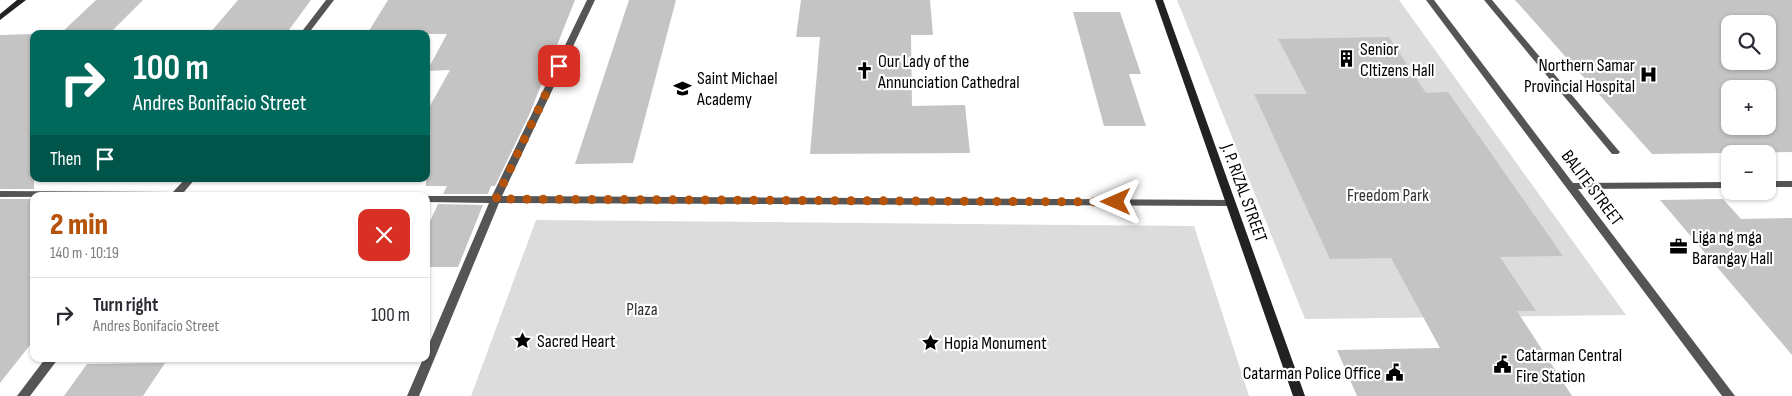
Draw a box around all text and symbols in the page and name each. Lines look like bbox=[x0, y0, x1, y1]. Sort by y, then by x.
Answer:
map controls bbox=[1721, 15, 1776, 200]
button: search bbox=[1721, 15, 1776, 70]
place label: Senior CItizens Hall bbox=[1360, 39, 1434, 81]
pin bbox=[538, 45, 580, 87]
text: 100 m bbox=[133, 47, 209, 90]
building icon: Senior CItizens Hall bbox=[1336, 49, 1356, 69]
icon: right bbox=[50, 50, 115, 115]
place label: Our Lady of the Annunciation Cathedral bbox=[877, 51, 1019, 93]
icon: arrive bbox=[545, 52, 573, 80]
place label: Northern Samar Provincial Hospital bbox=[1524, 55, 1635, 97]
church icon: Our Lady of the Annunciation Cathedral bbox=[854, 61, 874, 81]
hospital icon: Northern Samar Provincial Hospital bbox=[1639, 65, 1659, 85]
place label: Saint Michael Academy bbox=[696, 68, 778, 110]
school or university icon: Saint Michael Academy bbox=[673, 78, 693, 98]
button: + bbox=[1721, 80, 1776, 135]
text: Andres Bonifacio Street bbox=[133, 90, 307, 117]
street label: J. P. RIZAL STREET bbox=[1216, 140, 1271, 245]
icon: arrive bbox=[91, 145, 119, 173]
button: − bbox=[1721, 145, 1776, 200]
street label: BALITE STREET bbox=[1557, 146, 1627, 230]
text: Then bbox=[50, 148, 81, 171]
position arrow bbox=[1089, 175, 1141, 227]
park label: Freedom Park bbox=[1347, 185, 1429, 206]
text: 2 min bbox=[50, 207, 108, 243]
button: close bbox=[358, 209, 410, 261]
place label: Liga ng mga Barangay Hall bbox=[1692, 227, 1773, 269]
office icon: Liga ng mga Barangay Hall bbox=[1668, 237, 1688, 257]
text: 140 m · 10:19 bbox=[50, 244, 119, 263]
text: Turn right bbox=[93, 294, 158, 317]
park label: Plaza bbox=[626, 299, 658, 320]
icon: right bbox=[50, 301, 78, 329]
text: 100 m bbox=[371, 304, 410, 327]
text: Andres Bonifacio Street bbox=[93, 317, 219, 336]
place icon: Sacred Heart bbox=[513, 331, 533, 351]
place label: Sacred Heart bbox=[537, 331, 616, 352]
place icon: Hopia Monument bbox=[920, 333, 940, 353]
place label: Hopia Monument bbox=[944, 333, 1047, 354]
place label: Catarman Central Fire Station bbox=[1516, 345, 1622, 387]
public building icon: Catarman Central Fire Station bbox=[1492, 355, 1512, 375]
place label: Catarman Police Office bbox=[1243, 363, 1381, 384]
public building icon: Catarman Police Office bbox=[1385, 363, 1405, 383]

